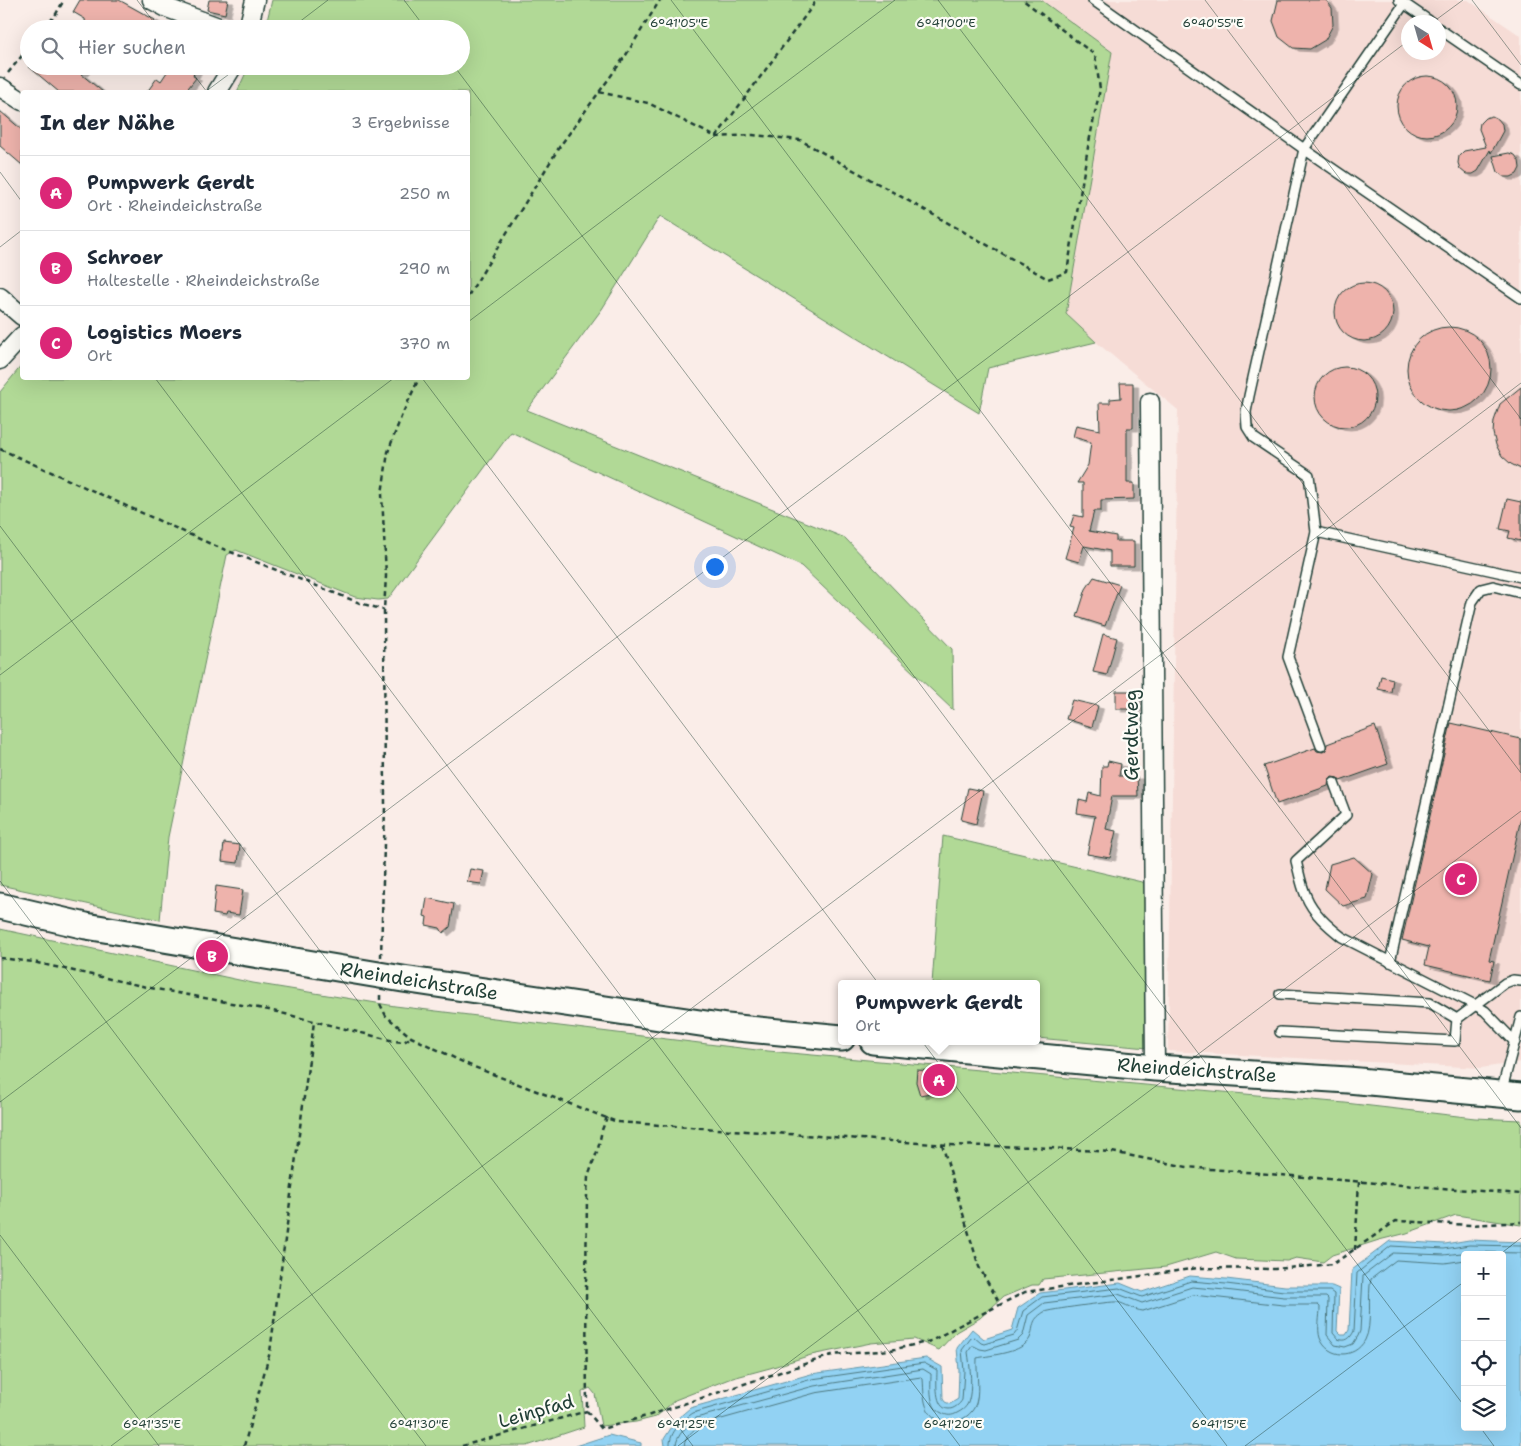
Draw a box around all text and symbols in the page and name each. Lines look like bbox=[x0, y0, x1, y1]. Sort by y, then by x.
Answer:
text: 6°41'05"E bbox=[650, 15, 708, 31]
text: 6°41'00"E bbox=[916, 15, 976, 31]
text: 6°40'55"E bbox=[1182, 15, 1244, 31]
north arrow bbox=[1401, 15, 1446, 60]
search box bbox=[20, 20, 470, 75]
icon: search bbox=[38, 34, 66, 62]
text: Hier suchen bbox=[78, 35, 186, 60]
text: In der Nähe bbox=[40, 109, 175, 137]
text: 3 Ergebnisse bbox=[351, 112, 450, 133]
text: Pumpwerk Gerdt bbox=[87, 170, 255, 195]
text: A bbox=[50, 183, 62, 204]
text: 250 m bbox=[399, 183, 450, 204]
text: Ort · Rheindeichstraße bbox=[87, 195, 263, 216]
text: Schroer bbox=[87, 245, 163, 270]
text: B bbox=[51, 258, 61, 279]
text: 290 m bbox=[398, 258, 450, 279]
text: Haltestelle · Rheindeichstraße bbox=[87, 270, 320, 291]
text: Logistics Moers bbox=[87, 320, 242, 345]
text: C bbox=[51, 333, 61, 354]
text: 370 m bbox=[399, 333, 450, 354]
text: Ort bbox=[87, 345, 113, 366]
your location bbox=[702, 554, 728, 580]
street label: Gerdtweg bbox=[1119, 689, 1144, 781]
pin: C bbox=[1445, 860, 1477, 898]
pin: B bbox=[196, 937, 228, 975]
street label: Rheindeichstraße bbox=[338, 956, 500, 1006]
popup bbox=[838, 980, 1040, 1045]
text: Pumpwerk Gerdt bbox=[855, 990, 1023, 1015]
text: Ort bbox=[855, 1015, 881, 1036]
street label: Rheindeichstraße bbox=[1116, 1052, 1278, 1088]
pin: A bbox=[923, 1061, 955, 1099]
map controls bbox=[1461, 1251, 1506, 1431]
button: + bbox=[1461, 1251, 1506, 1296]
button: − bbox=[1461, 1296, 1506, 1341]
button: locate bbox=[1461, 1341, 1506, 1386]
button: layers bbox=[1461, 1386, 1506, 1431]
street label: Leinpfad bbox=[495, 1388, 577, 1434]
text: 6°41'35"E bbox=[123, 1416, 181, 1432]
text: 6°41'30"E bbox=[389, 1416, 449, 1432]
text: 6°41'25"E bbox=[657, 1416, 715, 1432]
text: 6°41'20"E bbox=[923, 1416, 983, 1432]
text: 6°41'15"E bbox=[1192, 1416, 1247, 1432]

